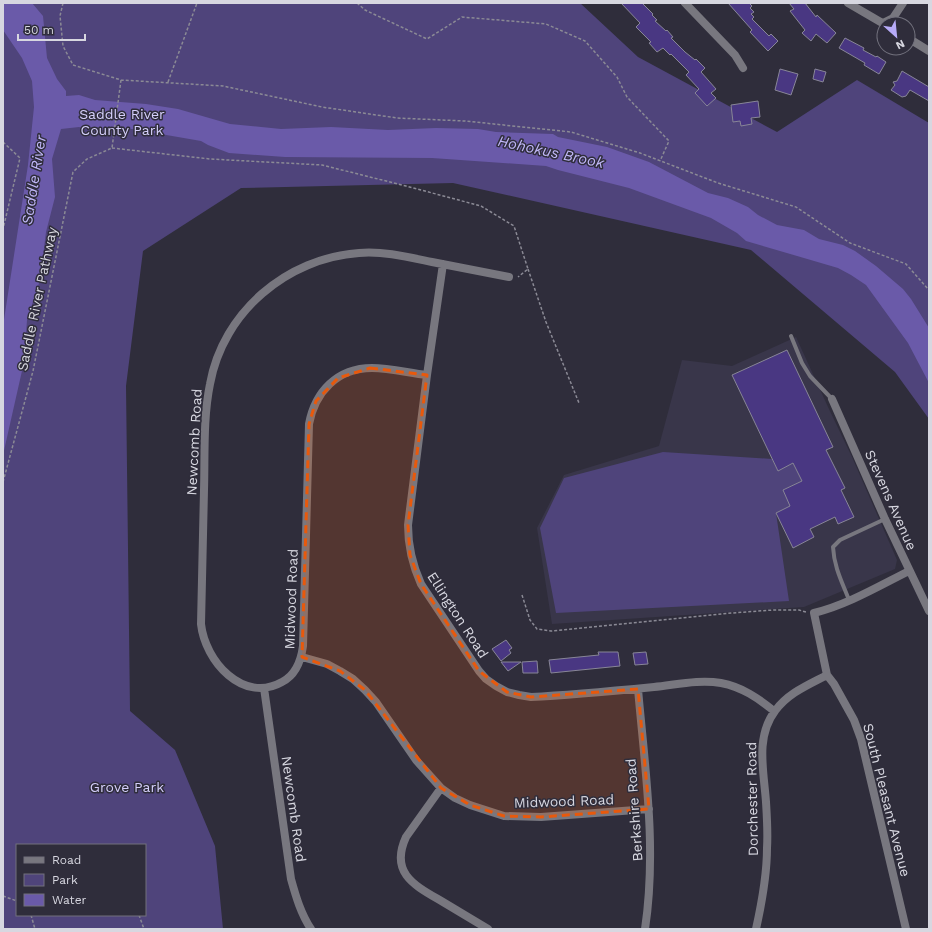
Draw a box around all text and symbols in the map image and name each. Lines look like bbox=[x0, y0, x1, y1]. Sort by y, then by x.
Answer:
scale bar bbox=[18, 16, 85, 42]
north arrow bbox=[876, 16, 916, 56]
text: 50 m bbox=[24, 23, 54, 37]
text: N bbox=[894, 37, 907, 52]
park label: Saddle River County Park bbox=[79, 106, 165, 138]
water label: Hohokus Brook bbox=[496, 132, 607, 172]
water label: Saddle River bbox=[18, 133, 50, 226]
street label: Saddle River Pathway bbox=[14, 225, 60, 372]
street label: Newcomb Road bbox=[183, 388, 205, 496]
street label: Stevens Avenue bbox=[862, 447, 920, 553]
street label: Midwood Road bbox=[281, 549, 301, 649]
street label: Ellington Road bbox=[424, 569, 492, 661]
street label: South Pleasant Avenue bbox=[860, 722, 914, 878]
street label: Dorchester Road bbox=[743, 742, 761, 856]
street label: Newcomb Road bbox=[279, 755, 309, 863]
street label: Berkshire Road bbox=[622, 758, 646, 862]
park label: Grove Park bbox=[90, 779, 164, 795]
street label: Midwood Road bbox=[514, 791, 614, 811]
legend bbox=[16, 844, 146, 916]
text: Road bbox=[52, 853, 81, 867]
text: Park bbox=[52, 873, 78, 887]
text: Water bbox=[52, 893, 87, 907]

